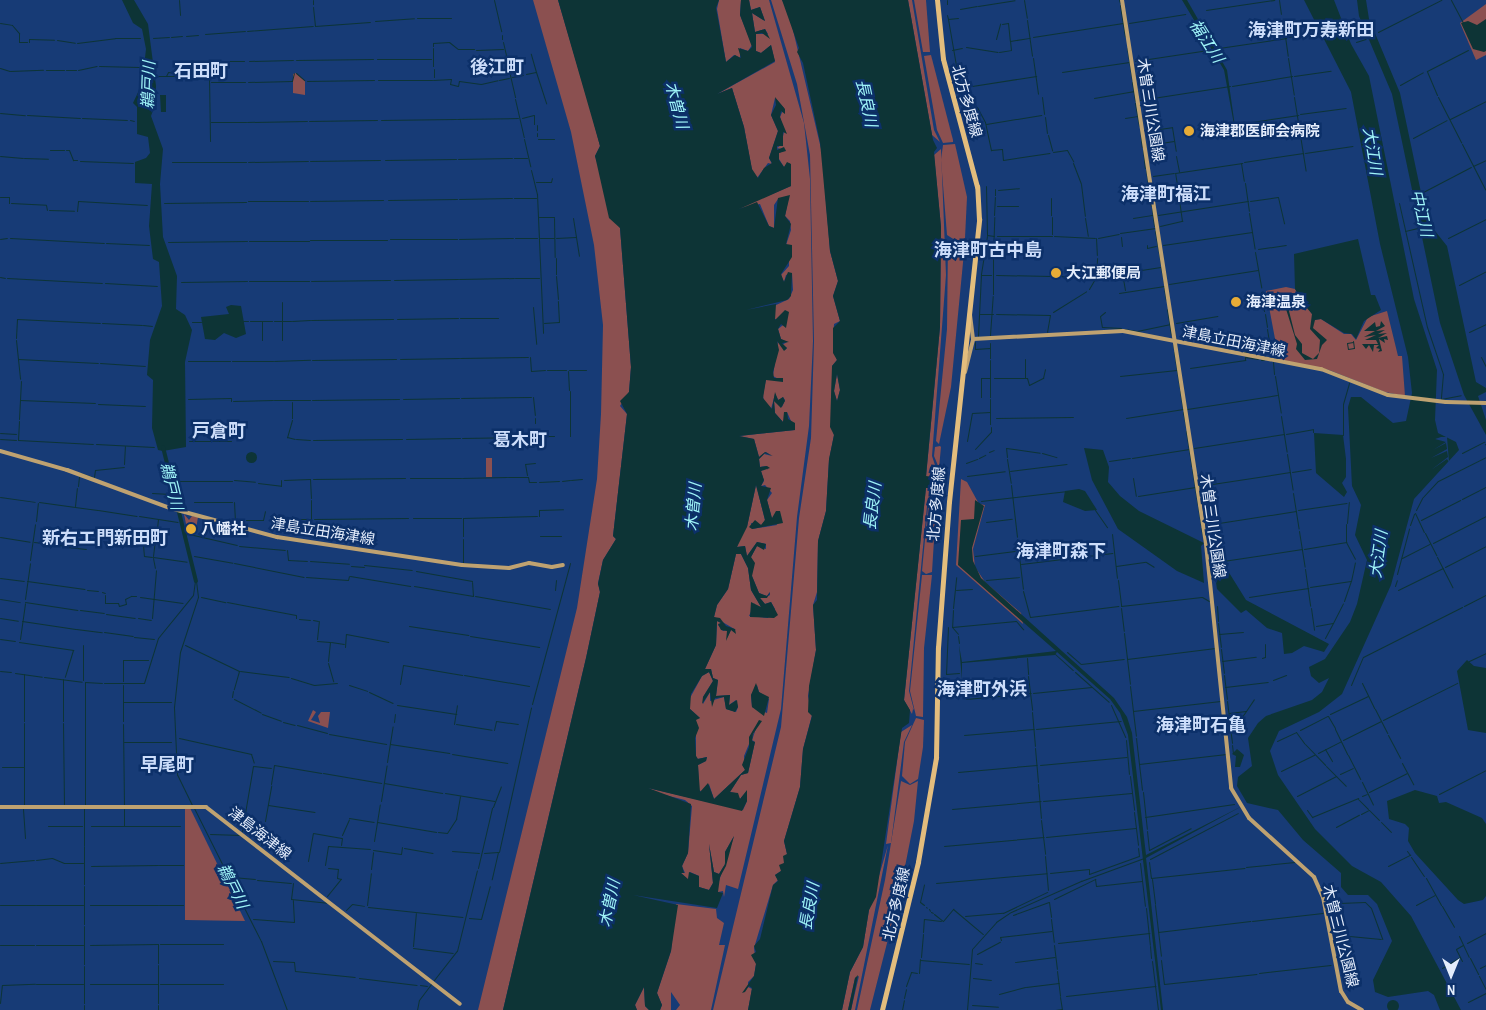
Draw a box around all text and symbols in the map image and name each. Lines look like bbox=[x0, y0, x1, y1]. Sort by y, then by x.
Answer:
water label: 福江川 bbox=[1186, 16, 1228, 66]
district label: 海津町万寿新田 bbox=[1248, 19, 1374, 41]
district label: 後江町 bbox=[470, 56, 524, 78]
street label: 木曽三川公園線 bbox=[1134, 57, 1168, 163]
district label: 石田町 bbox=[174, 60, 228, 82]
water label: 鵜戸川 bbox=[138, 61, 158, 109]
street label: 北方多度線 bbox=[948, 62, 986, 140]
water label: 長良川 bbox=[853, 78, 881, 128]
water label: 木曽川 bbox=[662, 79, 692, 131]
place label: 海津郡医師会病院 bbox=[1200, 122, 1320, 140]
marker: 海津郡医師会病院 bbox=[1182, 124, 1196, 138]
water label: 大江川 bbox=[1360, 126, 1386, 176]
district label: 海津町福江 bbox=[1121, 183, 1211, 205]
water label: 中江川 bbox=[1407, 187, 1437, 239]
district label: 海津町古中島 bbox=[934, 239, 1042, 261]
place label: 大江郵便局 bbox=[1066, 264, 1141, 282]
marker: 大江郵便局 bbox=[1050, 267, 1062, 279]
place label: 海津温泉 bbox=[1246, 293, 1306, 311]
marker: 海津温泉 bbox=[1230, 296, 1242, 308]
street label: 津島立田海津線 bbox=[1181, 322, 1287, 360]
district label: 戸倉町 bbox=[192, 420, 246, 442]
district label: 葛木町 bbox=[493, 429, 547, 451]
water label: 鵜戸川 bbox=[157, 460, 187, 512]
street label: 北方多度線 bbox=[924, 466, 948, 542]
street label: 木曽三川公園線 bbox=[1197, 473, 1229, 579]
water label: 長良川 bbox=[860, 481, 884, 531]
water label: 木曽川 bbox=[681, 482, 705, 532]
street label: 津島立田海津線 bbox=[270, 514, 376, 548]
place label: 八幡社 bbox=[201, 520, 246, 538]
marker: 八幡社 bbox=[185, 523, 197, 535]
district label: 新右エ門新田町 bbox=[42, 527, 168, 549]
water label: 大江川 bbox=[1365, 529, 1391, 579]
district label: 海津町森下 bbox=[1016, 540, 1106, 562]
district label: 海津町外浜 bbox=[937, 678, 1027, 700]
district label: 海津町石亀 bbox=[1156, 714, 1246, 736]
district label: 早尾町 bbox=[140, 754, 194, 776]
street label: 津島海津線 bbox=[225, 803, 295, 863]
water label: 鵜戸川 bbox=[214, 860, 252, 912]
street label: 北方多度線 bbox=[879, 865, 913, 943]
water label: 木曽川 bbox=[595, 878, 623, 928]
water label: 長良川 bbox=[795, 881, 823, 931]
street label: 木曽三川公園線 bbox=[1320, 883, 1362, 989]
north arrow bbox=[1426, 950, 1476, 1000]
text: N bbox=[1447, 981, 1455, 999]

